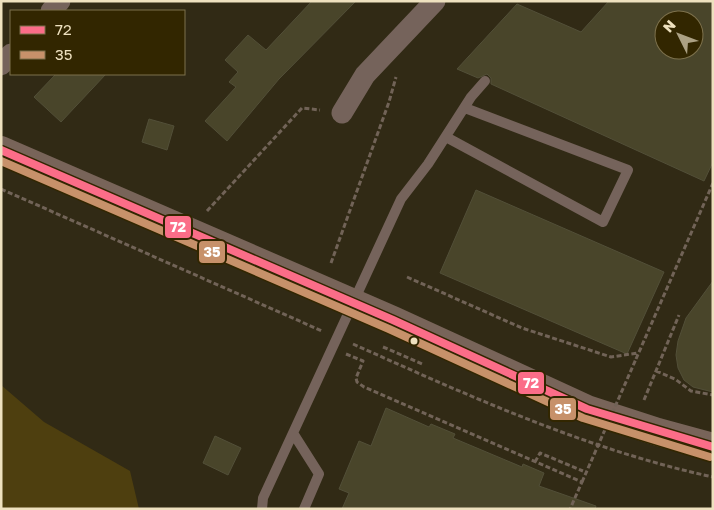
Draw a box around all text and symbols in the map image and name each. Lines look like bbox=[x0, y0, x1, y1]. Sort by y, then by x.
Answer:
legend bbox=[10, 10, 185, 75]
north arrow bbox=[654, 10, 704, 60]
text: N bbox=[659, 16, 679, 36]
text: 72 bbox=[55, 20, 72, 38]
text: 35 bbox=[55, 45, 72, 63]
line badge: 72 bbox=[164, 215, 192, 239]
text: 72 bbox=[170, 218, 187, 235]
line badge: 35 bbox=[198, 240, 226, 264]
text: 35 bbox=[203, 243, 221, 260]
unlabelled marker bbox=[409, 336, 419, 346]
line badge: 72 bbox=[517, 371, 545, 395]
text: 72 bbox=[523, 374, 540, 391]
line badge: 35 bbox=[549, 397, 577, 421]
text: 35 bbox=[554, 400, 572, 417]

